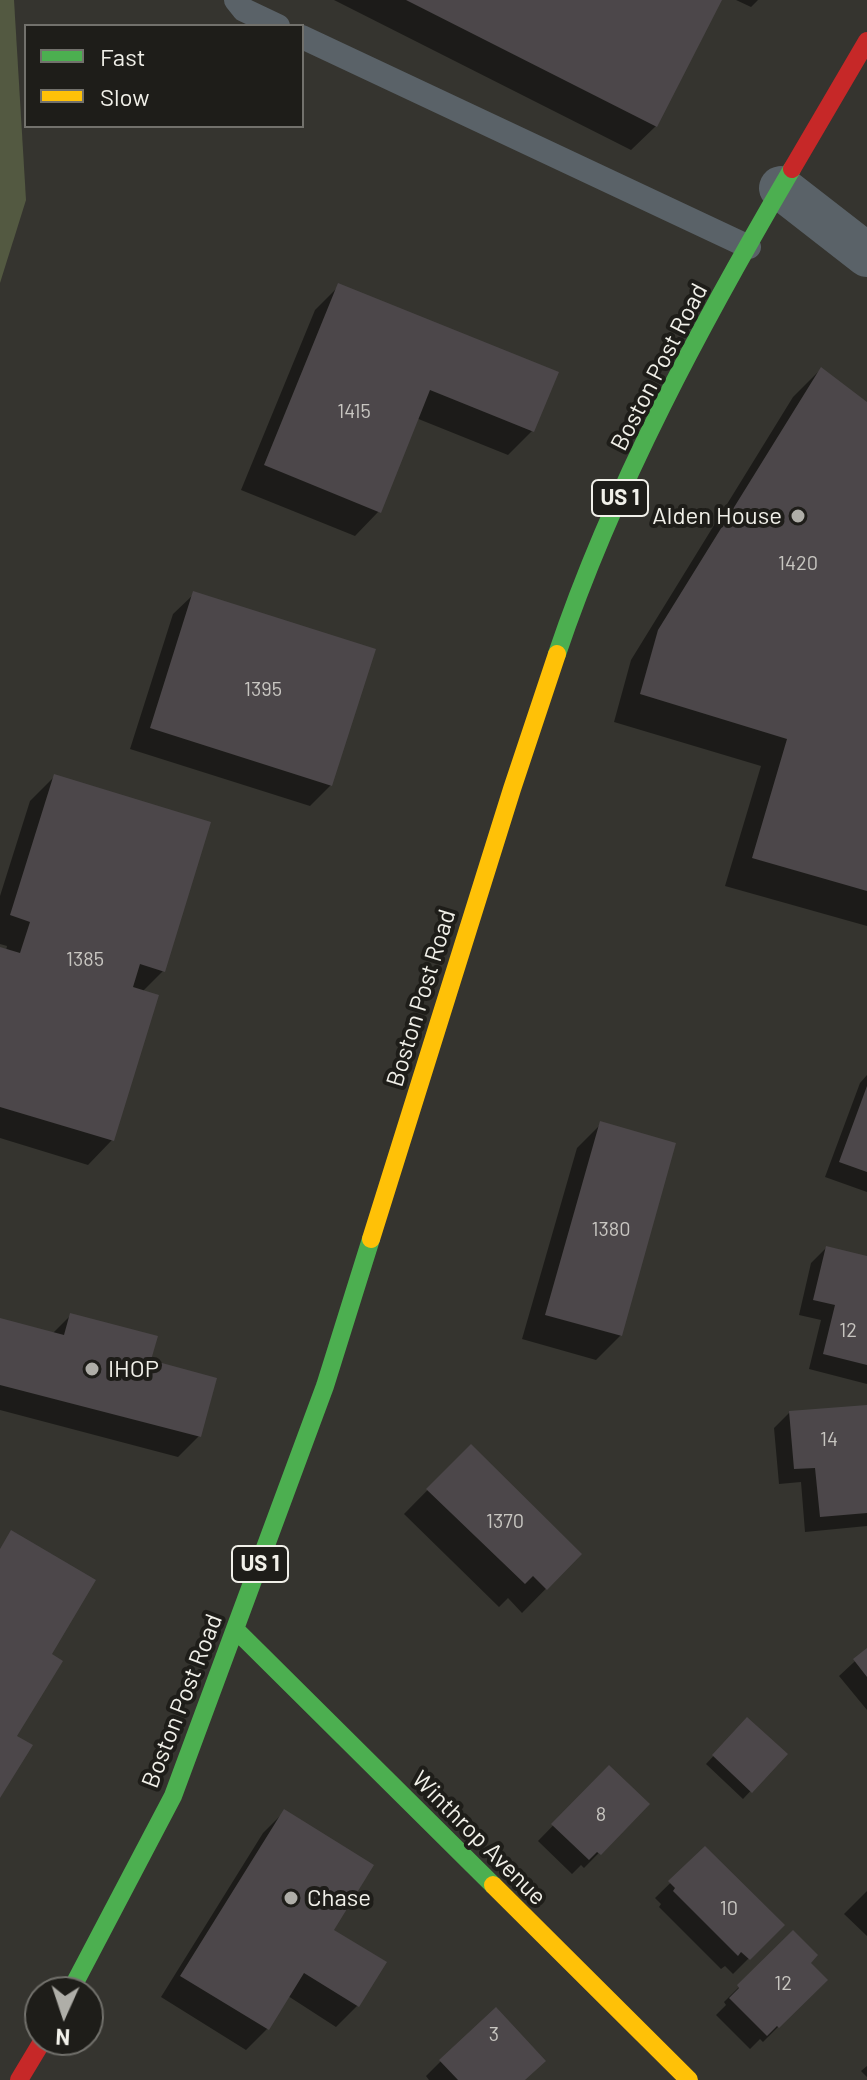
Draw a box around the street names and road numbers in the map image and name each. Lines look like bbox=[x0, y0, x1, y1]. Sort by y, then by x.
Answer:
street label: Boston Post Road bbox=[604, 279, 714, 455]
road number: US 1 bbox=[592, 480, 648, 516]
street label: Boston Post Road bbox=[380, 906, 462, 1090]
road number: US 1 bbox=[232, 1546, 288, 1582]
street label: Boston Post Road bbox=[136, 1610, 228, 1792]
street label: Winthrop Avenue bbox=[406, 1765, 552, 1911]

